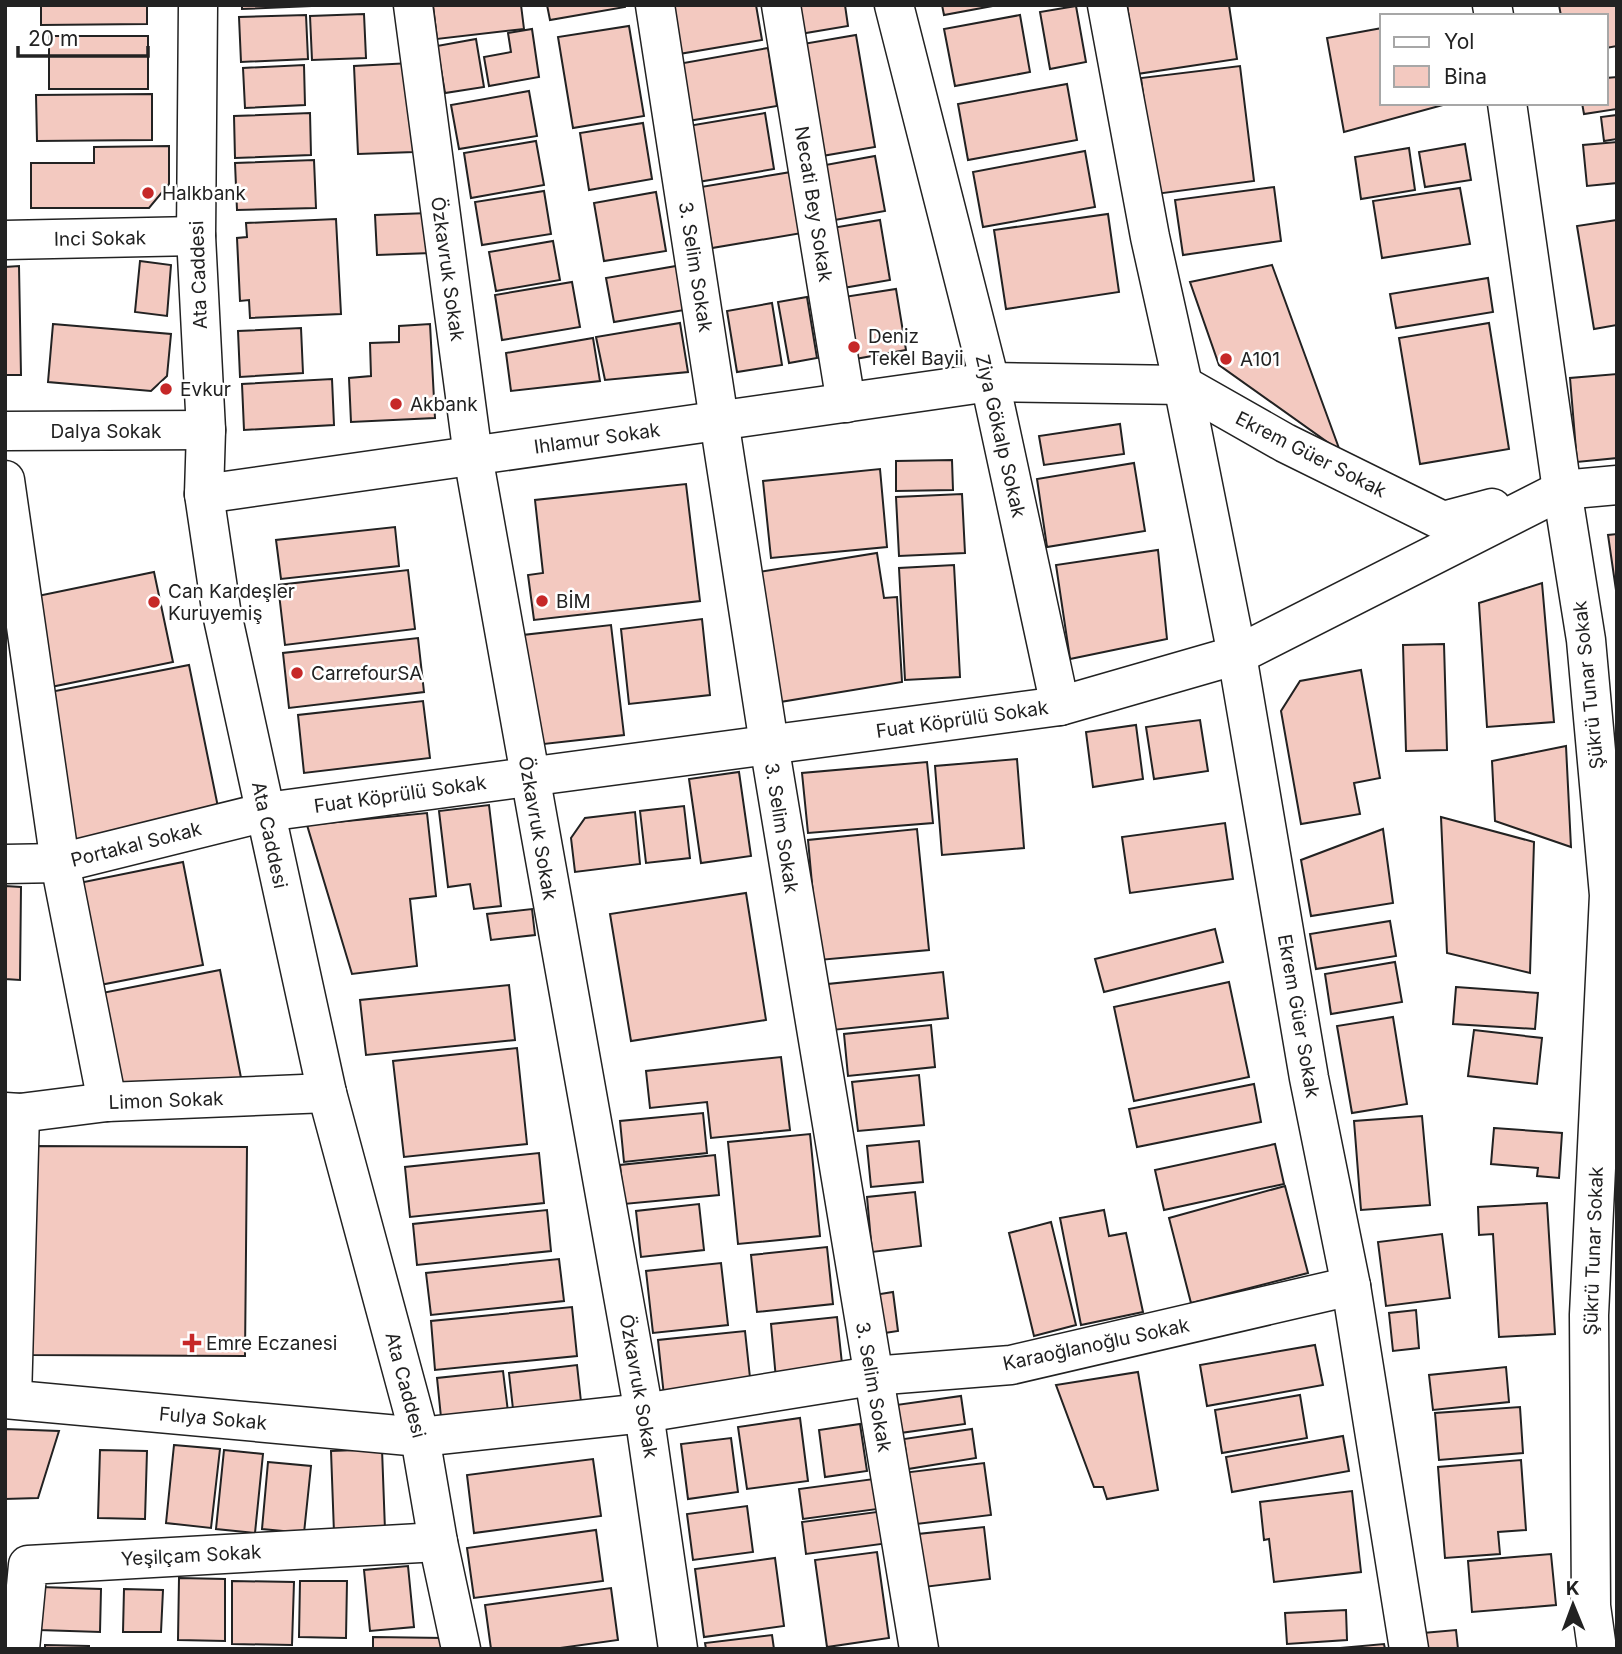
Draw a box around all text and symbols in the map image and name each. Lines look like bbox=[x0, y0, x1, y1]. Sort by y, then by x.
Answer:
scale bar bbox=[18, 14, 147, 58]
legend bbox=[1380, 14, 1608, 105]
text: 20 m bbox=[28, 26, 78, 51]
text: Yol bbox=[1444, 29, 1474, 54]
text: Bina bbox=[1444, 64, 1487, 89]
street label: Necati Bey Sokak bbox=[790, 124, 837, 284]
place label: Halkbank bbox=[162, 182, 247, 205]
marker: Halkbank bbox=[140, 185, 156, 201]
street label: Özkavruk Sokak bbox=[426, 195, 469, 343]
street label: 3. Selim Sokak bbox=[674, 200, 717, 334]
street label: Ata Caddesi bbox=[185, 220, 212, 330]
street label: Inci Sokak bbox=[54, 226, 147, 251]
place label: Deniz Tekel Bayii bbox=[868, 325, 964, 370]
marker: Deniz Tekel Bayii bbox=[846, 339, 862, 355]
place label: A101 bbox=[1240, 348, 1280, 371]
marker: A101 bbox=[1218, 351, 1234, 367]
street label: Ziya Gökalp Sokak bbox=[971, 352, 1031, 520]
place label: Evkur bbox=[180, 378, 231, 401]
marker: Evkur bbox=[158, 381, 174, 397]
place label: Akbank bbox=[410, 393, 478, 416]
marker: Akbank bbox=[388, 396, 404, 412]
street label: Ekrem Güer Sokak bbox=[1232, 407, 1390, 503]
street label: Ihlamur Sokak bbox=[533, 418, 662, 459]
street label: Dalya Sokak bbox=[51, 420, 162, 443]
place label: Can Kardeşler Kuruyemiş bbox=[168, 580, 295, 625]
place label: BİM bbox=[556, 590, 591, 613]
marker: BİM bbox=[534, 593, 550, 609]
marker: Can Kardeşler Kuruyemiş bbox=[146, 594, 162, 610]
street label: Şükrü Tunar Sokak bbox=[1568, 599, 1609, 770]
place label: CarrefourSA bbox=[311, 662, 422, 685]
marker: CarrefourSA bbox=[289, 665, 305, 681]
street label: Fuat Köprülü Sokak bbox=[874, 696, 1050, 743]
street label: Özkavruk Sokak bbox=[514, 754, 562, 902]
street label: 3. Selim Sokak bbox=[760, 761, 803, 895]
street label: Fuat Köprülü Sokak bbox=[312, 771, 488, 818]
street label: Ata Caddesi bbox=[247, 780, 292, 891]
street label: Portakal Sokak bbox=[68, 817, 204, 872]
street label: Ekrem Güer Sokak bbox=[1273, 932, 1324, 1100]
street label: Limon Sokak bbox=[108, 1087, 224, 1114]
street label: Şükrü Tunar Sokak bbox=[1579, 1166, 1608, 1336]
street label: Özkavruk Sokak bbox=[615, 1312, 663, 1460]
street label: Karaoğlanoğlu Sokak bbox=[1001, 1313, 1192, 1376]
street label: 3. Selim Sokak bbox=[851, 1320, 896, 1454]
street label: Ata Caddesi bbox=[380, 1330, 431, 1441]
place label: Emre Eczanesi bbox=[206, 1332, 337, 1355]
marker: Emre Eczanesi bbox=[184, 1335, 200, 1351]
street label: Fulya Sokak bbox=[158, 1402, 268, 1435]
street label: Yeşilçam Sokak bbox=[120, 1540, 262, 1571]
north arrow bbox=[1538, 1570, 1608, 1640]
text: K bbox=[1566, 1577, 1580, 1600]

